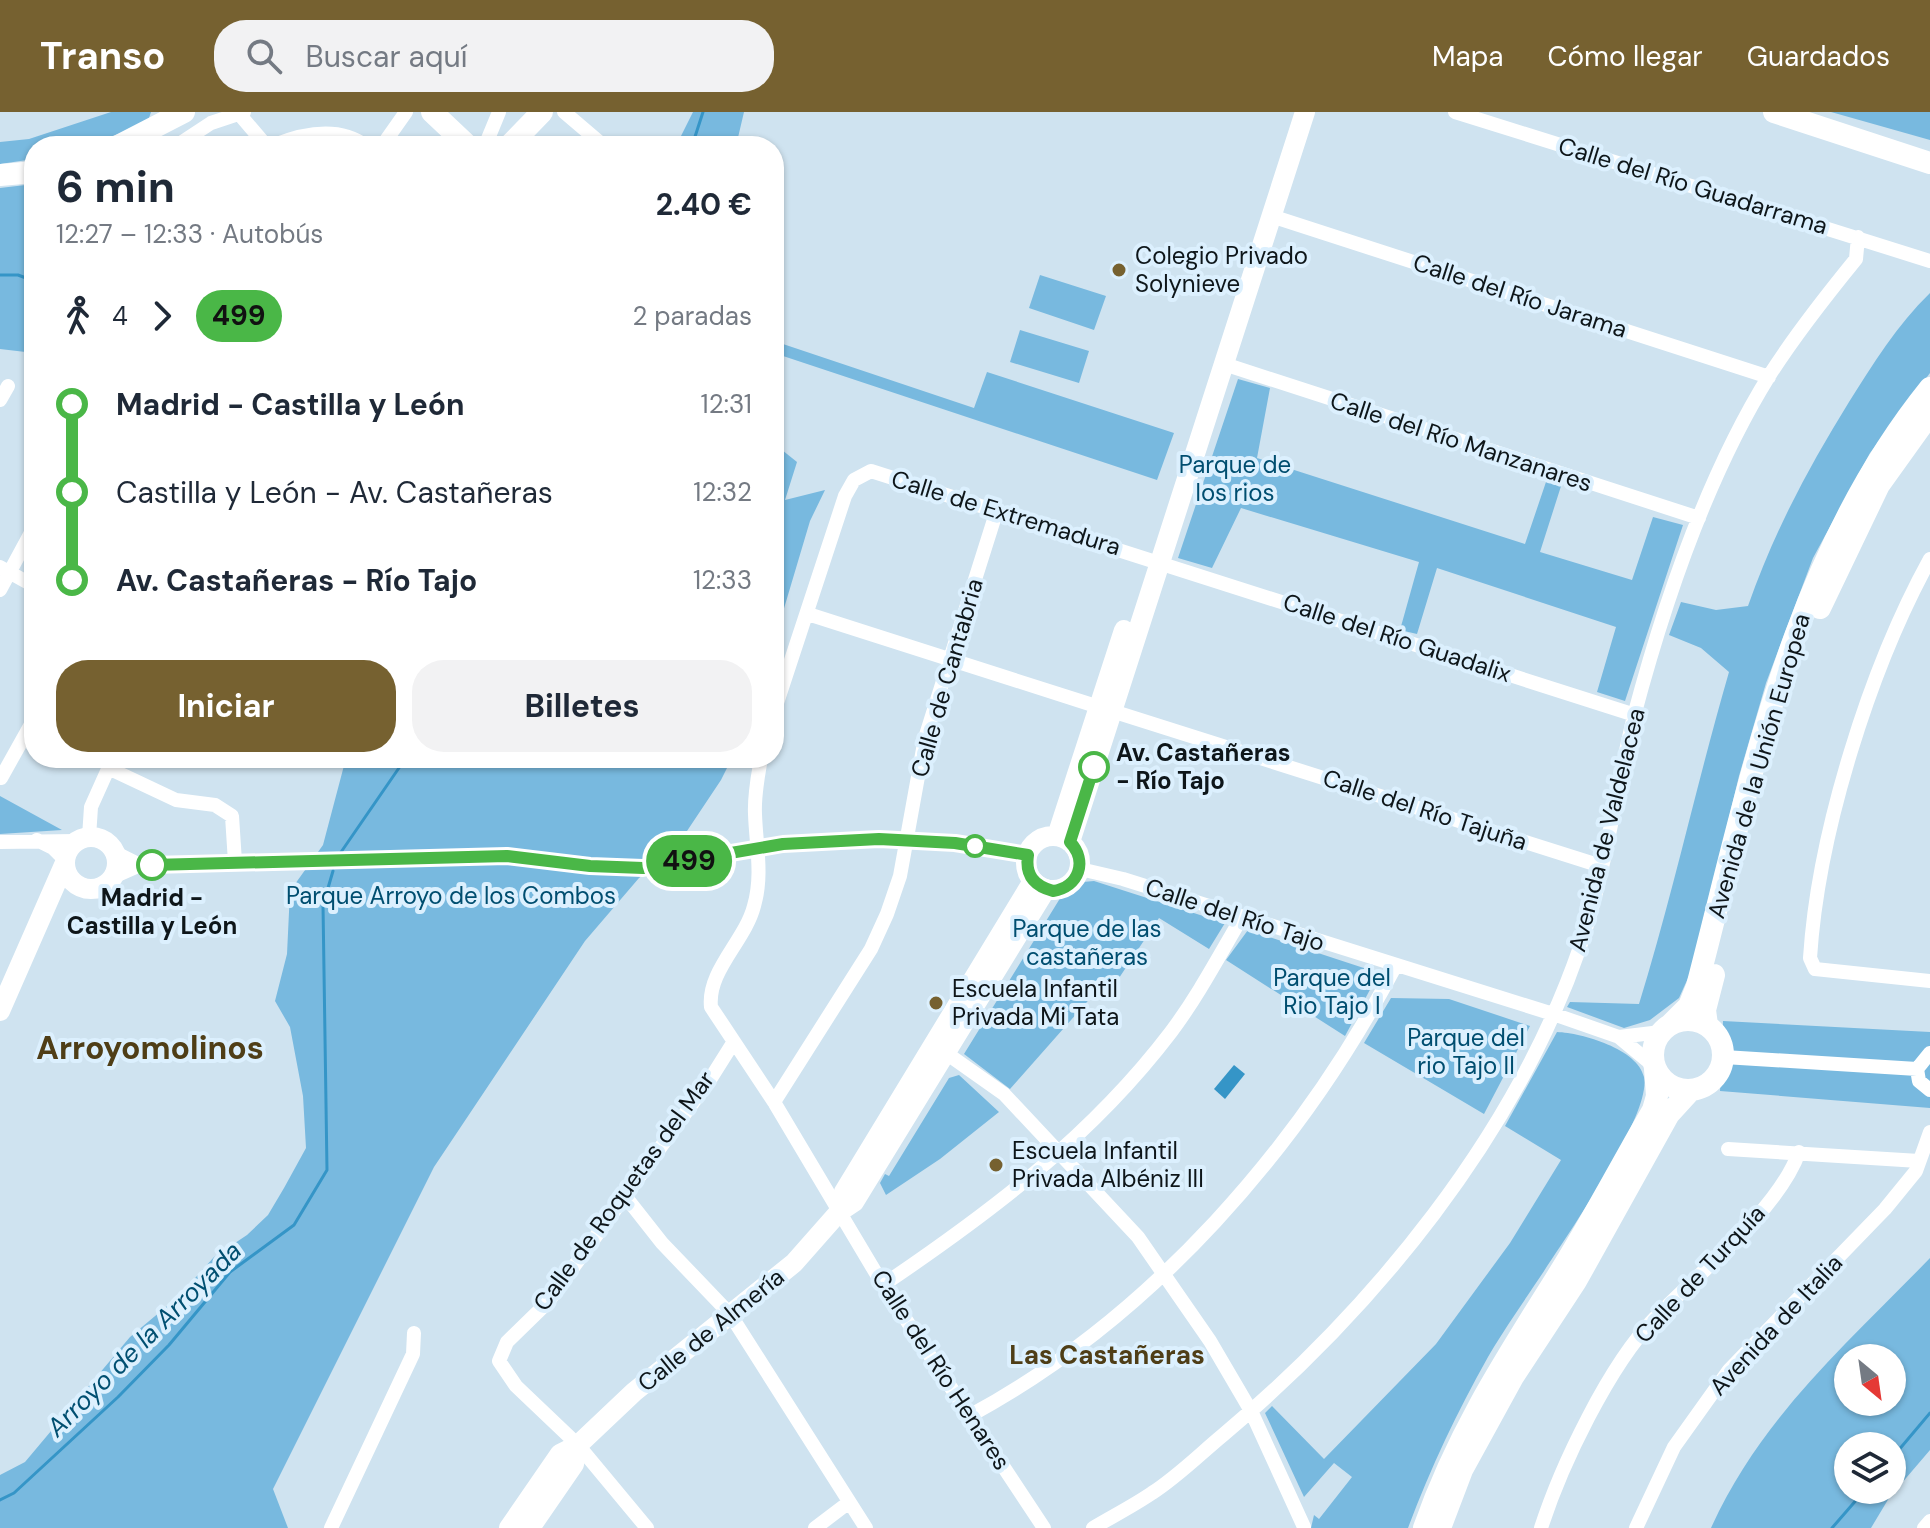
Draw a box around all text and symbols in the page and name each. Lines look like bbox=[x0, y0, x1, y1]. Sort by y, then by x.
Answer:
search box bbox=[214, 20, 774, 92]
text: Transo bbox=[40, 31, 166, 81]
icon: search bbox=[242, 34, 286, 78]
text: Buscar aquí bbox=[306, 37, 467, 76]
text: Mapa bbox=[1432, 38, 1503, 75]
text: Cómo llegar bbox=[1547, 38, 1703, 75]
text: Guardados bbox=[1747, 38, 1890, 75]
street label: Calle del Río Guadarrama bbox=[1555, 130, 1832, 241]
text: 6 min bbox=[56, 158, 175, 216]
text: 2.40 € bbox=[656, 185, 752, 224]
text: 12:27 – 12:33 · Autobús bbox=[56, 217, 323, 251]
place label: Colegio Privado Solynieve bbox=[1135, 240, 1308, 299]
street label: Calle del Río Jarama bbox=[1409, 246, 1631, 345]
marker: Colegio Privado Solynieve bbox=[1110, 261, 1128, 279]
icon: walk bbox=[56, 294, 100, 338]
icon: forward bbox=[140, 294, 184, 338]
text: 499 bbox=[212, 297, 266, 334]
text: 4 bbox=[112, 299, 128, 333]
text: 2 paradas bbox=[632, 299, 752, 333]
text: Madrid - Castilla y León bbox=[116, 385, 465, 424]
street label: Calle del Río Manzanares bbox=[1326, 385, 1596, 499]
text: 12:31 bbox=[701, 387, 752, 421]
park label: Parque de los rios bbox=[1179, 449, 1291, 508]
street label: Calle de Extremadura bbox=[888, 463, 1125, 562]
text: Castilla y León - Av. Castañeras bbox=[116, 473, 553, 512]
text: 12:32 bbox=[693, 475, 752, 509]
text: Av. Castañeras - Río Tajo bbox=[116, 561, 477, 600]
text: 12:33 bbox=[693, 563, 752, 597]
street label: Calle de Cantabria bbox=[903, 575, 990, 781]
street label: Calle del Río Guadalix bbox=[1279, 586, 1515, 689]
street label: Avenida de la Unión Europea bbox=[1700, 610, 1817, 922]
button: Iniciar bbox=[56, 660, 396, 752]
button: Billetes bbox=[412, 660, 752, 752]
street label: Avenida de Valdelacea bbox=[1561, 705, 1652, 955]
place label: Av. Castañeras - Río Tajo bbox=[1116, 737, 1291, 796]
marker: Av. Castañeras - Río Tajo bbox=[1079, 752, 1109, 782]
street label: Calle del Río Tajuña bbox=[1319, 762, 1531, 857]
line badge: 499 bbox=[643, 835, 735, 887]
unlabelled marker bbox=[964, 835, 986, 857]
text: 499 bbox=[662, 842, 716, 879]
marker: Madrid - Castilla y León bbox=[137, 850, 167, 880]
street label: Calle del Río Tajo bbox=[1142, 871, 1329, 958]
park label: Parque Arroyo de los Combos bbox=[286, 880, 616, 911]
place label: Madrid - Castilla y León bbox=[67, 882, 237, 941]
park label: Parque de las castañeras bbox=[1012, 913, 1162, 972]
park label: Parque del Rio Tajo I bbox=[1273, 962, 1391, 1021]
place label: Escuela Infantil Privada Mi Tata bbox=[952, 973, 1119, 1032]
marker: Escuela Infantil Privada Mi Tata bbox=[927, 994, 945, 1012]
park label: Parque del rio Tajo II bbox=[1407, 1022, 1525, 1081]
district label: Arroyomolinos bbox=[36, 1027, 264, 1069]
street label: Calle de Roquetas del Mar bbox=[526, 1064, 721, 1317]
place label: Escuela Infantil Privada Albéniz III bbox=[1012, 1135, 1204, 1194]
marker: Escuela Infantil Privada Albéniz III bbox=[987, 1156, 1005, 1174]
street label: Calle de Turquía bbox=[1628, 1198, 1772, 1349]
water label: Arroyo de la Arroyada bbox=[38, 1234, 249, 1445]
street label: Avenida de Italia bbox=[1702, 1248, 1849, 1402]
street label: Calle de Almería bbox=[631, 1261, 790, 1398]
street label: Calle del Río Henares bbox=[865, 1264, 1018, 1476]
district label: Las Castañeras bbox=[1009, 1338, 1205, 1372]
north arrow bbox=[1834, 1344, 1906, 1416]
map controls bbox=[1834, 1344, 1906, 1504]
button: layers bbox=[1834, 1432, 1906, 1504]

